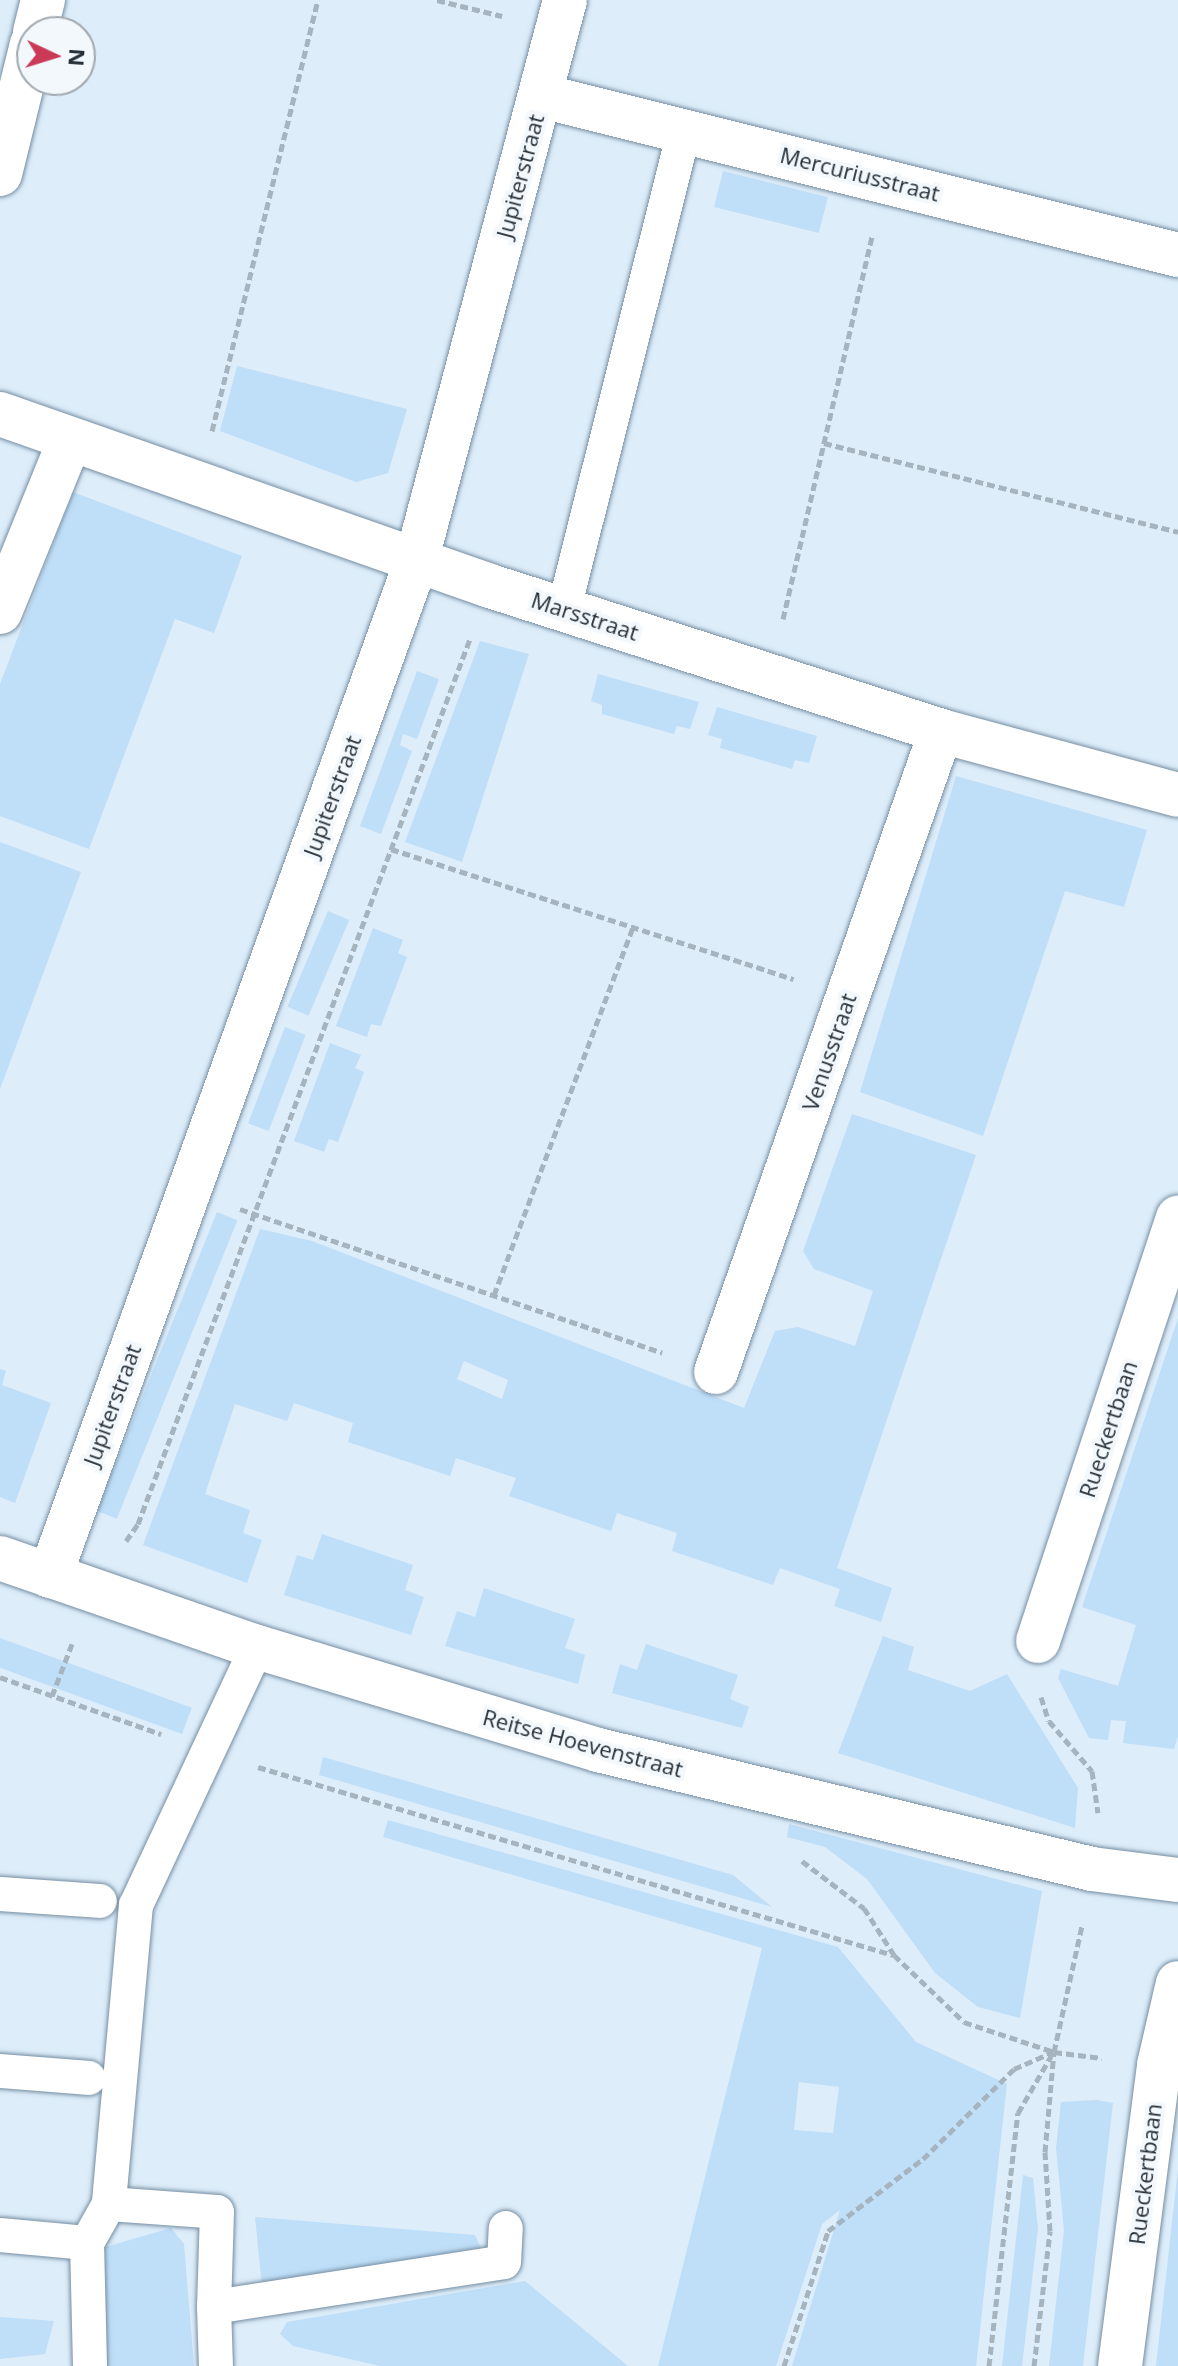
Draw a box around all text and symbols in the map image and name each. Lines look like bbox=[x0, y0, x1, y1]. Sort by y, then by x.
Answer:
north arrow bbox=[16, 16, 96, 96]
text: N bbox=[62, 48, 94, 67]
street label: Jupiterstraat bbox=[491, 111, 549, 241]
street label: Mercuriusstraat bbox=[778, 141, 942, 207]
street label: Marsstraat bbox=[528, 586, 642, 646]
street label: Jupiterstraat bbox=[298, 732, 366, 860]
street label: Venusstraat bbox=[797, 990, 861, 1114]
street label: Jupiterstraat bbox=[78, 1341, 146, 1469]
street label: Rueckertbaan bbox=[1073, 1357, 1143, 1501]
street label: Reitse Hoevenstraat bbox=[480, 1704, 686, 1782]
street label: Rueckertbaan bbox=[1123, 2102, 1167, 2246]

